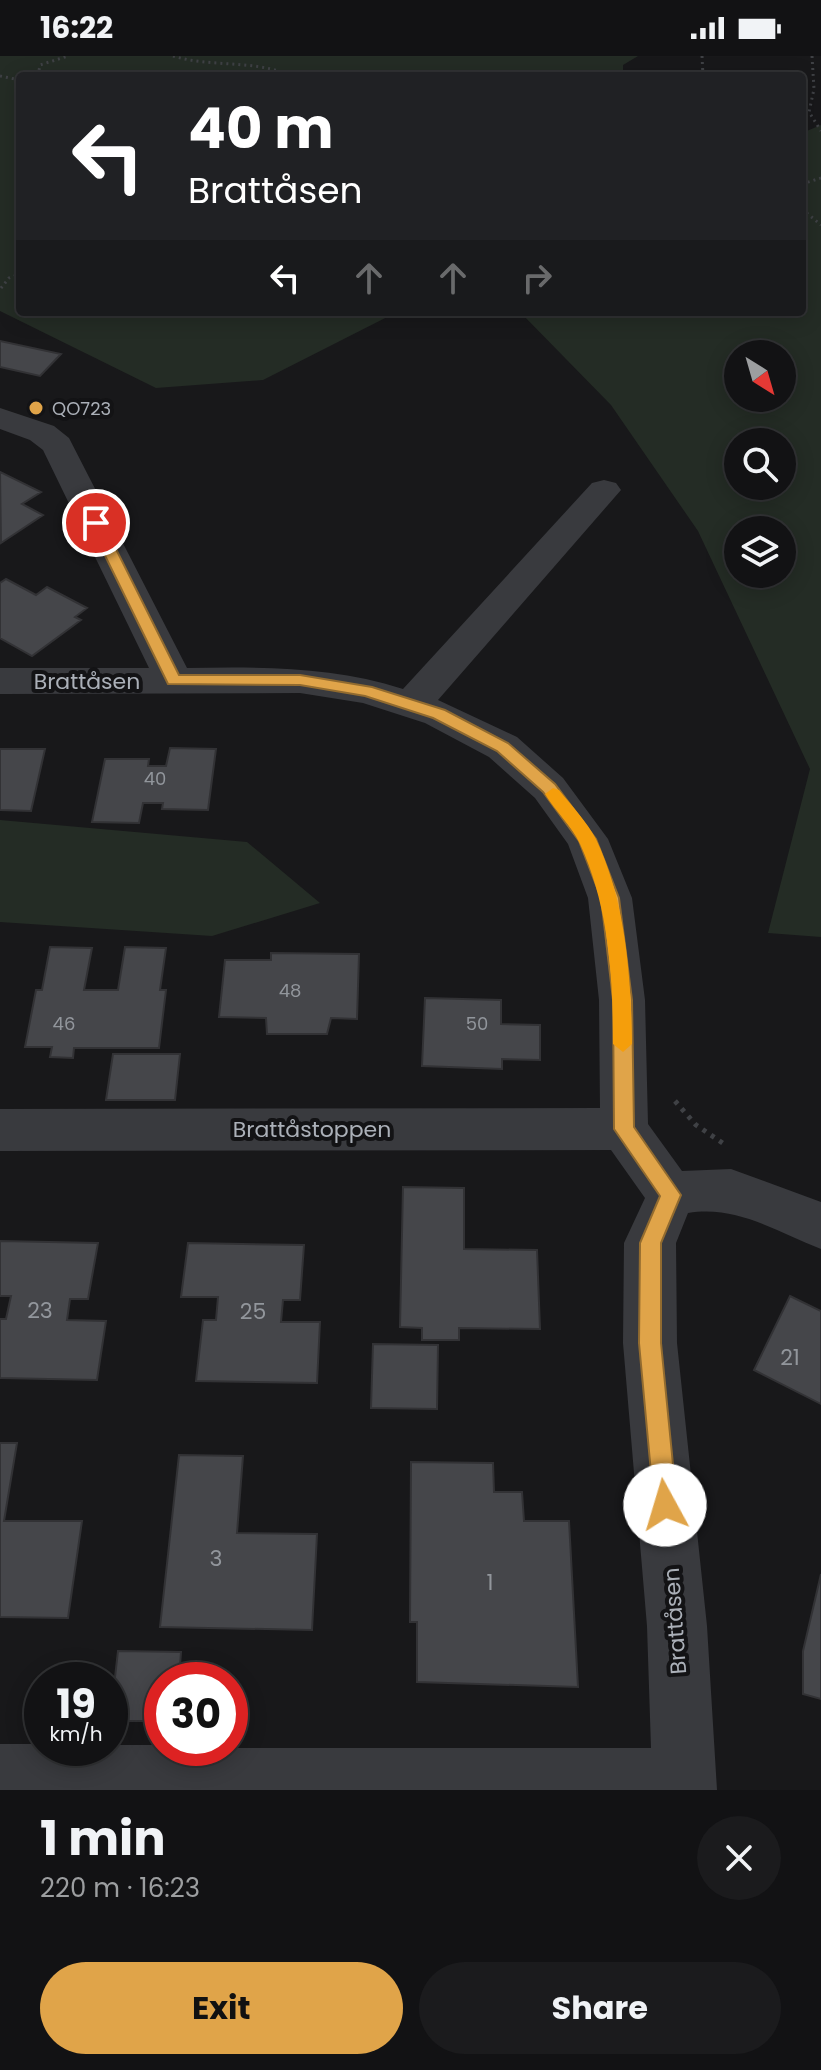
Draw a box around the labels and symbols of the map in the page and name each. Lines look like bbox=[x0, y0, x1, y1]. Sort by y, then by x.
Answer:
north arrow bbox=[724, 340, 796, 412]
place label: QO723 bbox=[52, 396, 111, 421]
marker: QO723 bbox=[27, 399, 45, 417]
pin bbox=[62, 489, 130, 557]
street label: Brattåsen bbox=[34, 666, 140, 697]
house number: 40 bbox=[144, 766, 166, 791]
house number: 48 bbox=[279, 978, 301, 1003]
house number: 46 bbox=[53, 1011, 75, 1036]
house number: 50 bbox=[466, 1011, 488, 1036]
street label: Brattåstoppen bbox=[233, 1114, 391, 1145]
house number: 23 bbox=[27, 1295, 53, 1326]
house number: 25 bbox=[240, 1296, 266, 1327]
house number: 21 bbox=[780, 1342, 800, 1373]
position arrow bbox=[623, 1463, 707, 1547]
house number: 3 bbox=[210, 1543, 222, 1574]
house number: 1 bbox=[486, 1567, 494, 1598]
street label: Brattåsen bbox=[656, 1567, 694, 1675]
speed limit sign: 30 bbox=[144, 1662, 248, 1766]

